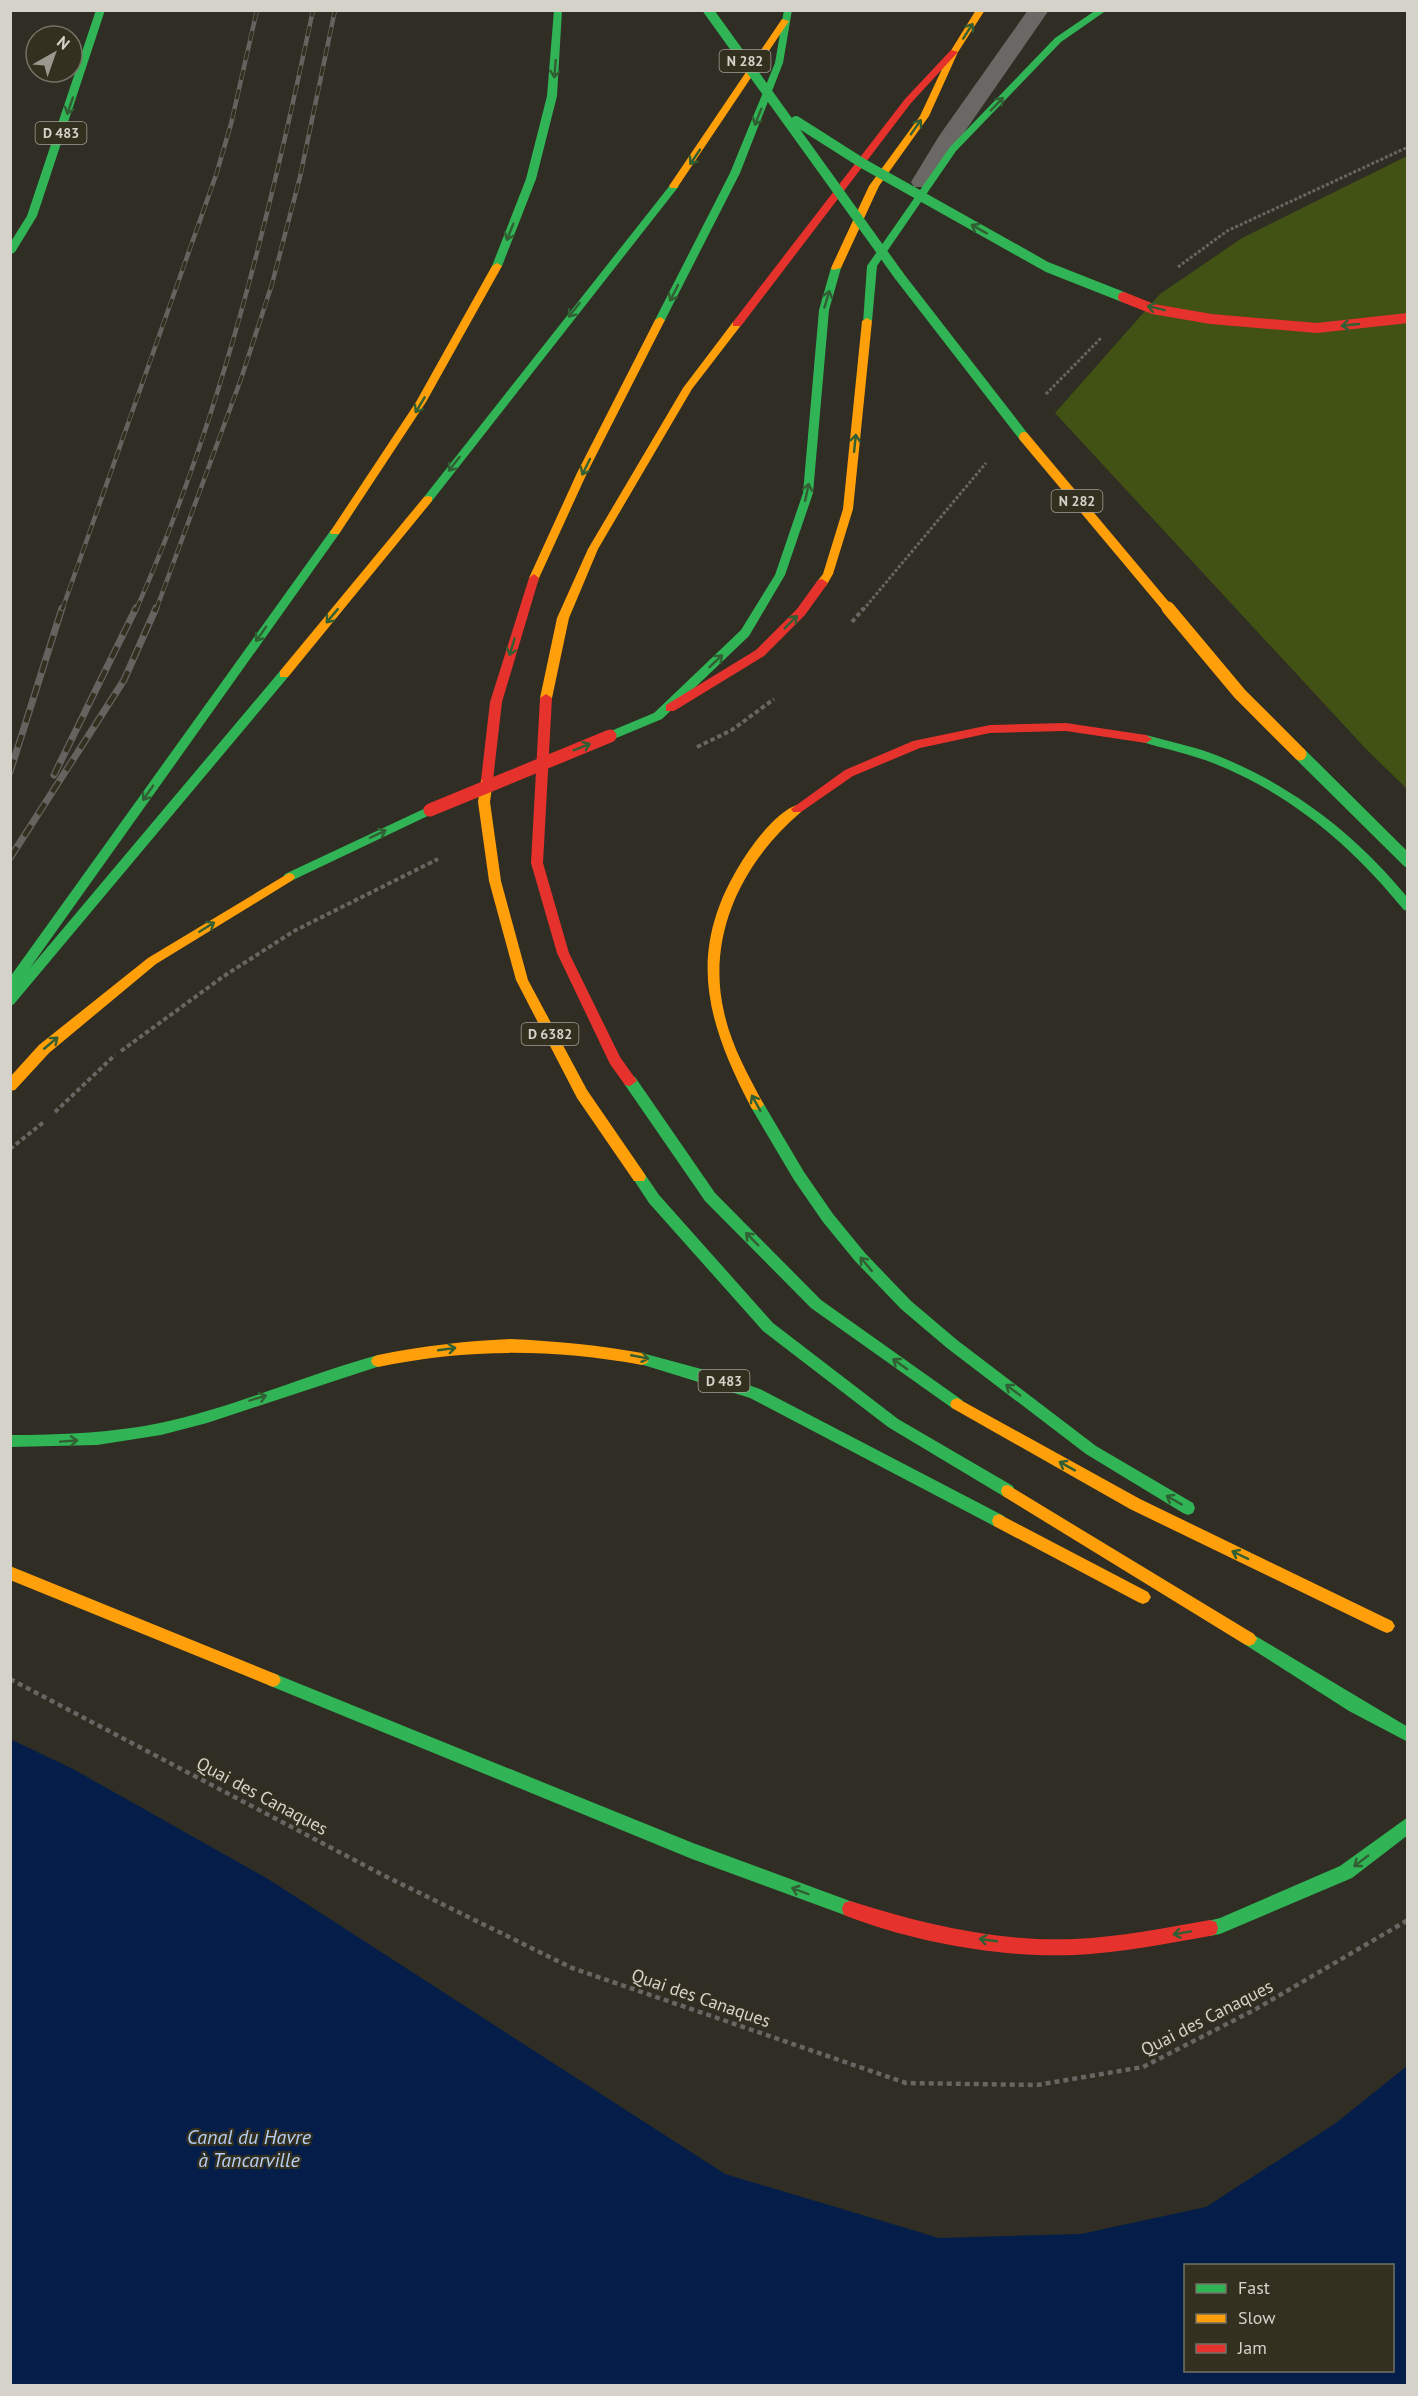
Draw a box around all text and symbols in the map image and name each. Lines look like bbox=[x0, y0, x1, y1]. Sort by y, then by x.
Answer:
one-way arrow bbox=[962, 23, 974, 40]
north arrow bbox=[24, 24, 84, 84]
text: N bbox=[53, 31, 74, 54]
road number: N 282 bbox=[720, 50, 771, 72]
one-way arrow bbox=[549, 58, 560, 78]
one-way arrow bbox=[64, 96, 75, 115]
one-way arrow bbox=[990, 96, 1005, 111]
one-way arrow bbox=[752, 107, 763, 126]
one-way arrow bbox=[910, 119, 922, 136]
road number: D 483 bbox=[36, 122, 86, 144]
one-way arrow bbox=[689, 148, 701, 165]
one-way arrow bbox=[504, 222, 515, 241]
one-way arrow bbox=[971, 223, 988, 235]
one-way arrow bbox=[667, 283, 679, 301]
one-way arrow bbox=[822, 290, 833, 309]
one-way arrow bbox=[568, 302, 581, 318]
one-way arrow bbox=[1147, 302, 1166, 314]
one-way arrow bbox=[1340, 320, 1360, 331]
one-way arrow bbox=[414, 396, 426, 413]
one-way arrow bbox=[850, 433, 861, 453]
one-way arrow bbox=[448, 456, 461, 472]
one-way arrow bbox=[579, 457, 591, 475]
one-way arrow bbox=[801, 483, 813, 502]
road number: N 282 bbox=[1052, 490, 1102, 512]
one-way arrow bbox=[325, 608, 339, 623]
one-way arrow bbox=[784, 614, 799, 629]
one-way arrow bbox=[255, 625, 267, 641]
one-way arrow bbox=[506, 637, 517, 656]
one-way arrow bbox=[709, 654, 724, 668]
one-way arrow bbox=[572, 741, 590, 752]
one-way arrow bbox=[142, 784, 155, 800]
one-way arrow bbox=[368, 828, 386, 839]
one-way arrow bbox=[198, 921, 215, 933]
road number: D 6382 bbox=[522, 1023, 578, 1045]
one-way arrow bbox=[43, 1037, 59, 1050]
one-way arrow bbox=[750, 1095, 762, 1112]
one-way arrow bbox=[744, 1232, 759, 1247]
one-way arrow bbox=[860, 1256, 873, 1272]
one-way arrow bbox=[436, 1343, 456, 1354]
one-way arrow bbox=[630, 1352, 650, 1363]
one-way arrow bbox=[893, 1358, 909, 1370]
road number: D 483 bbox=[698, 1370, 750, 1392]
one-way arrow bbox=[1006, 1384, 1022, 1397]
one-way arrow bbox=[248, 1392, 267, 1403]
one-way arrow bbox=[58, 1435, 78, 1446]
one-way arrow bbox=[1058, 1460, 1076, 1471]
one-way arrow bbox=[1166, 1494, 1183, 1506]
one-way arrow bbox=[1232, 1548, 1250, 1560]
street label: Quai des Canaques bbox=[193, 1751, 332, 1840]
one-way arrow bbox=[1354, 1855, 1370, 1867]
one-way arrow bbox=[791, 1884, 810, 1895]
one-way arrow bbox=[1173, 1928, 1192, 1939]
one-way arrow bbox=[979, 1935, 999, 1946]
street label: Quai des Canaques bbox=[629, 1963, 774, 2032]
street label: Quai des Canaques bbox=[1137, 1974, 1277, 2061]
water label: Canal du Havre à Tancarville bbox=[187, 2124, 312, 2173]
legend bbox=[1184, 2264, 1394, 2372]
text: Fast bbox=[1238, 2276, 1270, 2299]
text: Slow bbox=[1238, 2306, 1276, 2329]
text: Jam bbox=[1237, 2336, 1267, 2359]

